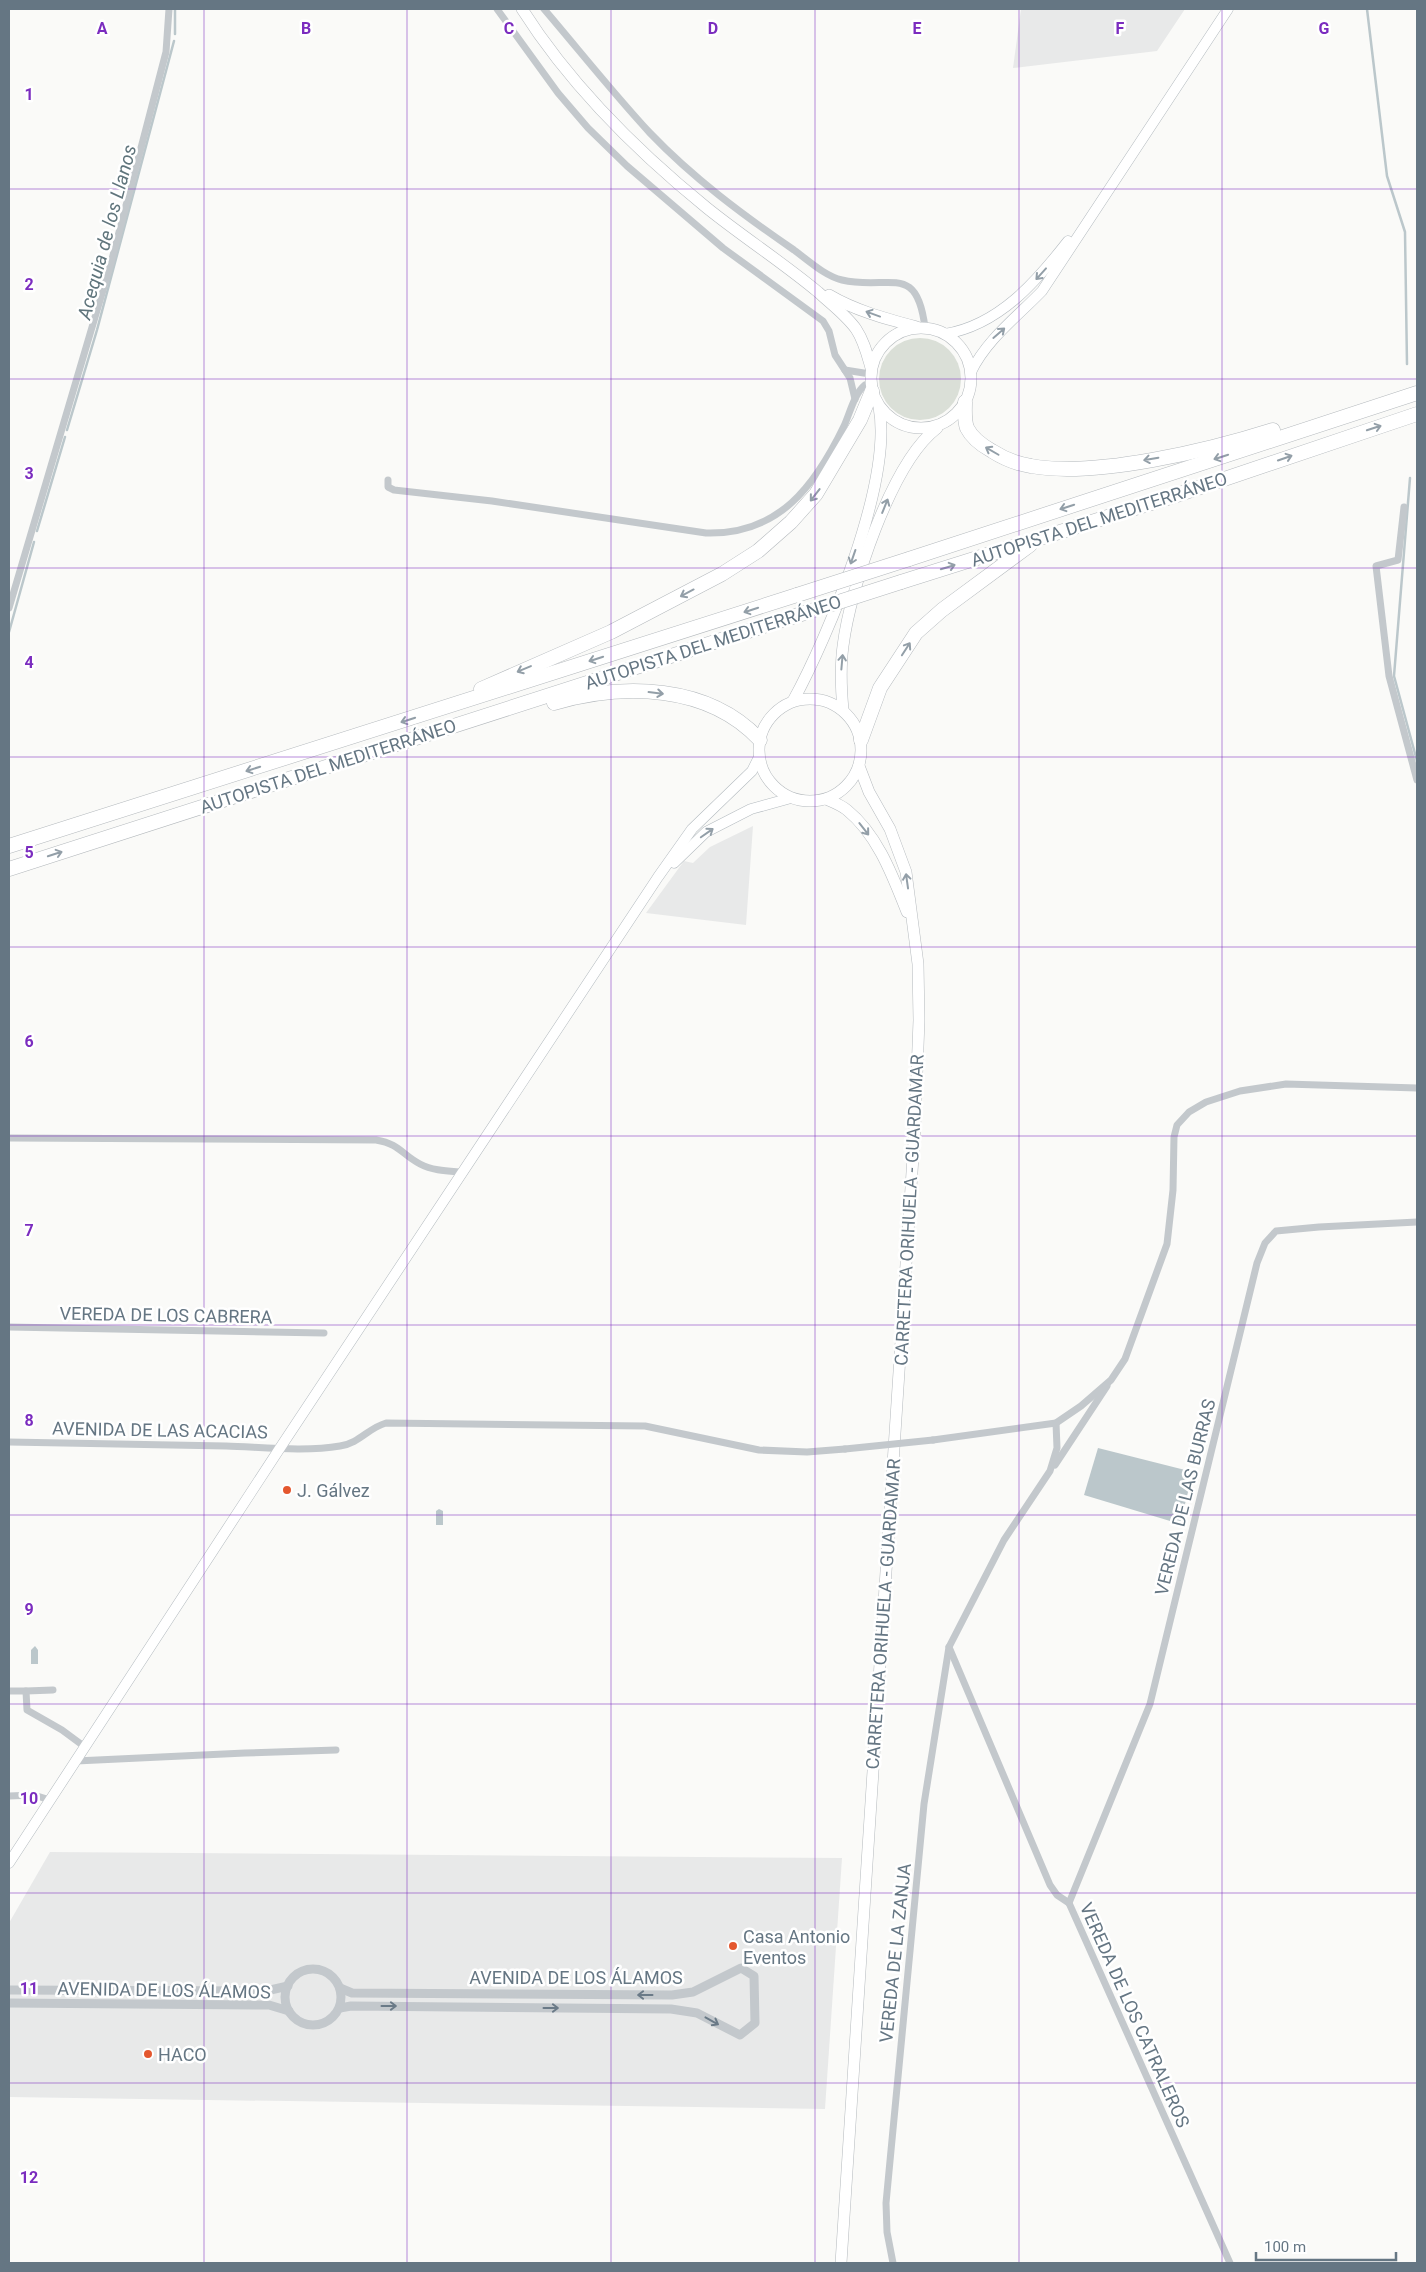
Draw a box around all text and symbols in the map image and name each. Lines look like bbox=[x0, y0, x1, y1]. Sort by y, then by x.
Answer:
text: A bbox=[97, 19, 108, 38]
text: B bbox=[301, 19, 311, 38]
text: C bbox=[504, 19, 514, 38]
text: D bbox=[708, 19, 718, 38]
text: E bbox=[913, 19, 922, 38]
text: F bbox=[1116, 19, 1125, 38]
text: G bbox=[1319, 19, 1330, 38]
text: 1 bbox=[24, 85, 34, 104]
water label: Acequia de los Llanos bbox=[72, 142, 141, 323]
one-way arrow bbox=[1035, 267, 1047, 280]
text: 2 bbox=[24, 275, 34, 294]
one-way arrow bbox=[866, 309, 881, 318]
one-way arrow bbox=[992, 328, 1005, 339]
one-way arrow bbox=[1366, 423, 1382, 433]
one-way arrow bbox=[986, 446, 1000, 456]
one-way arrow bbox=[1214, 453, 1230, 462]
one-way arrow bbox=[1277, 453, 1293, 462]
one-way arrow bbox=[1143, 454, 1159, 464]
text: 3 bbox=[24, 464, 34, 483]
street label: AUTOPISTA DEL MEDITERRÁNEO bbox=[968, 468, 1230, 570]
one-way arrow bbox=[810, 488, 820, 502]
one-way arrow bbox=[881, 499, 891, 514]
one-way arrow bbox=[1059, 503, 1075, 513]
one-way arrow bbox=[848, 549, 857, 564]
one-way arrow bbox=[939, 562, 955, 571]
one-way arrow bbox=[680, 588, 695, 598]
street label: AUTOPISTA DEL MEDITERRÁNEO bbox=[582, 591, 844, 693]
one-way arrow bbox=[743, 605, 759, 615]
one-way arrow bbox=[901, 643, 911, 657]
text: 4 bbox=[24, 653, 34, 672]
one-way arrow bbox=[837, 654, 846, 670]
one-way arrow bbox=[588, 655, 604, 665]
one-way arrow bbox=[517, 665, 532, 675]
one-way arrow bbox=[647, 688, 663, 698]
street label: AUTOPISTA DEL MEDITERRÁNEO bbox=[197, 715, 459, 817]
one-way arrow bbox=[400, 715, 416, 725]
one-way arrow bbox=[246, 765, 261, 774]
one-way arrow bbox=[858, 822, 869, 835]
one-way arrow bbox=[700, 828, 714, 838]
text: 5 bbox=[24, 843, 34, 862]
one-way arrow bbox=[47, 849, 63, 859]
one-way arrow bbox=[902, 874, 912, 890]
text: 6 bbox=[24, 1032, 34, 1051]
street label: CARRETERA ORIHUELA - GUARDAMAR bbox=[890, 1054, 928, 1366]
text: 7 bbox=[24, 1221, 34, 1240]
street label: VEREDA DE LOS CABRERA bbox=[59, 1303, 273, 1327]
street label: VEREDA DE LAS BURRAS bbox=[1150, 1396, 1220, 1597]
text: 8 bbox=[24, 1411, 34, 1430]
street label: AVENIDA DE LAS ACACIAS bbox=[52, 1418, 268, 1442]
street label: CARRETERA ORIHUELA - GUARDAMAR bbox=[862, 1458, 904, 1770]
place label: J. Gálvez bbox=[297, 1480, 370, 1501]
marker: J. Gálvez bbox=[281, 1484, 293, 1496]
text: 9 bbox=[24, 1600, 34, 1619]
text: 10 bbox=[20, 1789, 38, 1808]
street label: VEREDA DE LA ZANJA bbox=[875, 1862, 915, 2044]
street label: VEREDA DE LOS CATRALEROS bbox=[1076, 1899, 1194, 2131]
place label: Casa Antonio Eventos bbox=[743, 1926, 850, 1968]
marker: Casa Antonio Eventos bbox=[727, 1940, 739, 1952]
street label: AVENIDA DE LOS ÁLAMOS bbox=[469, 1967, 683, 1988]
street label: AVENIDA DE LOS ÁLAMOS bbox=[57, 1978, 271, 2002]
text: 11 bbox=[20, 1979, 38, 1998]
one-way arrow bbox=[637, 1990, 654, 2000]
one-way arrow bbox=[380, 2001, 397, 2011]
one-way arrow bbox=[543, 2003, 559, 2012]
one-way arrow bbox=[704, 2016, 718, 2026]
place label: HACO bbox=[158, 2044, 207, 2065]
marker: HACO bbox=[142, 2048, 154, 2060]
text: 12 bbox=[20, 2168, 38, 2187]
scale bar bbox=[1256, 2230, 1396, 2262]
text: 100 m bbox=[1264, 2238, 1306, 2256]

